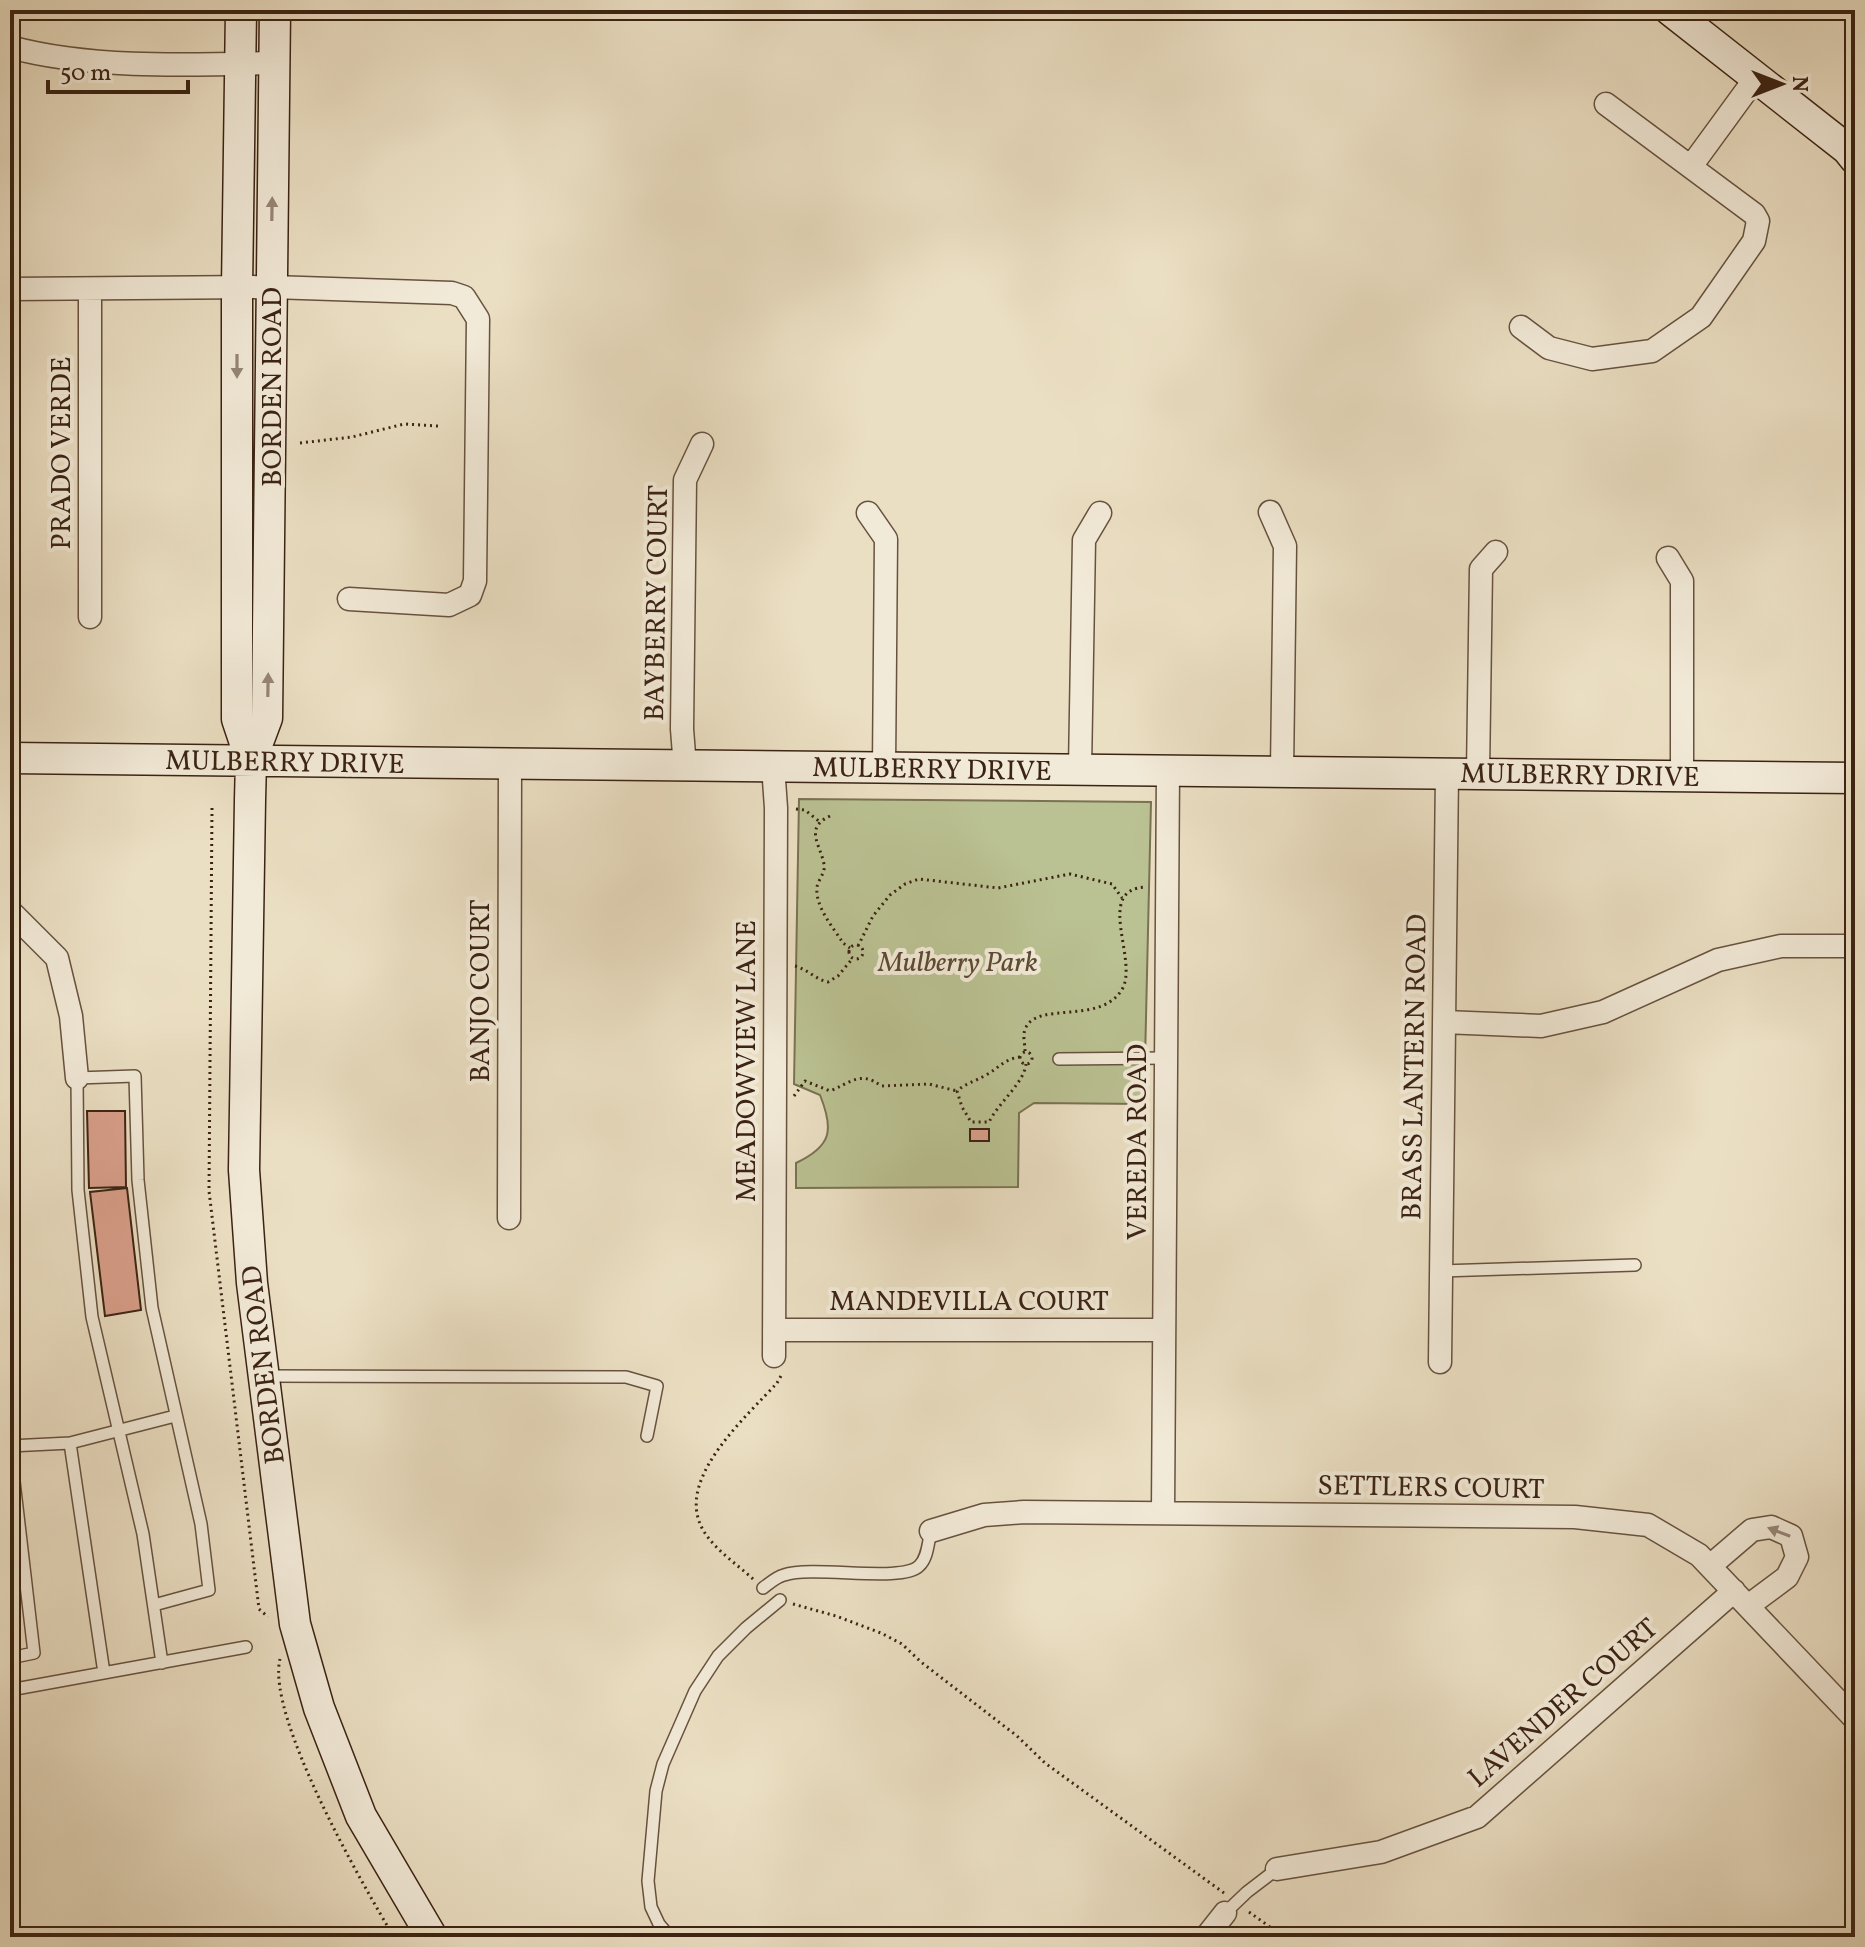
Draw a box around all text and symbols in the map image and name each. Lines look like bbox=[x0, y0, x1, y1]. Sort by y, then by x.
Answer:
scale bar bbox=[48, 44, 188, 94]
north arrow bbox=[1741, 44, 1821, 124]
text: 50 m bbox=[60, 57, 112, 91]
text: N bbox=[1783, 76, 1814, 92]
one-way arrow bbox=[266, 196, 278, 221]
street label: BORDEN ROAD bbox=[254, 287, 293, 487]
one-way arrow bbox=[231, 354, 243, 379]
street label: PRADO VERDE bbox=[43, 356, 82, 550]
street label: BAYBERRY COURT bbox=[636, 485, 679, 721]
one-way arrow bbox=[261, 672, 274, 697]
street label: MULBERRY DRIVE bbox=[165, 742, 405, 785]
street label: MULBERRY DRIVE bbox=[812, 749, 1052, 792]
street label: MULBERRY DRIVE bbox=[1460, 755, 1700, 798]
street label: BANJO COURT bbox=[462, 899, 501, 1083]
street label: BRASS LANTERN ROAD bbox=[1393, 914, 1438, 1220]
street label: MEADOWVIEW LANE bbox=[728, 920, 767, 1202]
park label: Mulberry Park bbox=[877, 944, 1038, 983]
street label: VEREDA ROAD bbox=[1119, 1044, 1158, 1240]
street label: BORDEN ROAD bbox=[233, 1263, 296, 1466]
street label: MANDEVILLA COURT bbox=[829, 1283, 1109, 1322]
street label: SETTLERS COURT bbox=[1317, 1467, 1545, 1510]
one-way arrow bbox=[1767, 1525, 1791, 1538]
street label: LAVENDER COURT bbox=[1460, 1610, 1667, 1798]

